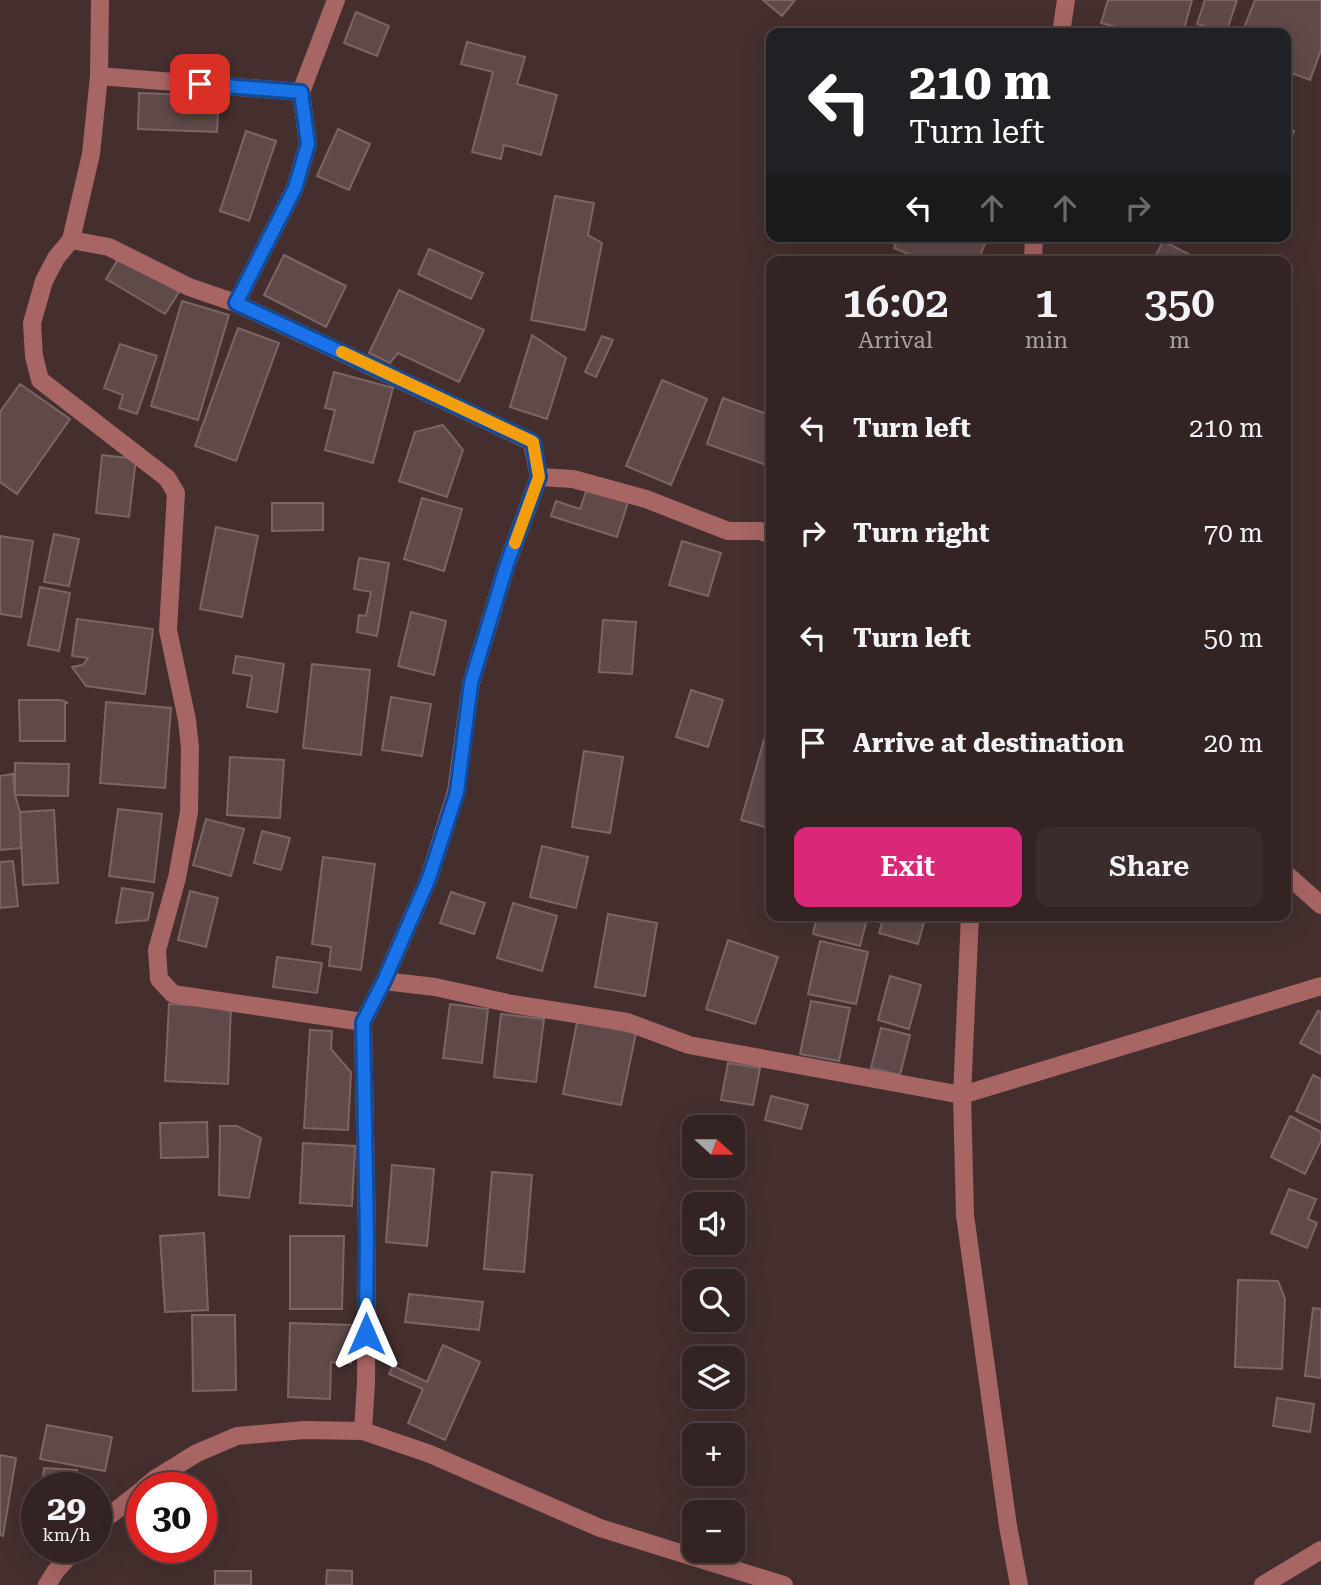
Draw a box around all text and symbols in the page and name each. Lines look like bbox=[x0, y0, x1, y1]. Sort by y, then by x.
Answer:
pin bbox=[170, 54, 230, 114]
text: 210 m bbox=[909, 54, 1051, 111]
icon: left bbox=[794, 56, 885, 147]
icon: arrive bbox=[181, 65, 219, 103]
text: Turn left bbox=[909, 113, 1044, 151]
icon: left bbox=[900, 189, 938, 227]
icon: ahead bbox=[973, 189, 1011, 227]
icon: ahead bbox=[1046, 189, 1084, 227]
icon: right bbox=[1119, 189, 1157, 227]
text: 16:02 bbox=[842, 278, 949, 327]
text: 1 bbox=[1035, 278, 1058, 327]
text: 350 bbox=[1144, 278, 1215, 327]
text: Arrival bbox=[858, 327, 933, 354]
text: min bbox=[1025, 327, 1068, 354]
text: m bbox=[1169, 327, 1190, 354]
icon: left bbox=[794, 409, 832, 447]
text: Turn left bbox=[853, 413, 971, 443]
text: 210 m bbox=[1189, 413, 1263, 443]
icon: right bbox=[794, 514, 832, 552]
text: Turn right bbox=[853, 518, 989, 548]
text: 70 m bbox=[1204, 518, 1263, 548]
icon: left bbox=[794, 619, 832, 657]
text: Turn left bbox=[853, 623, 971, 653]
text: 50 m bbox=[1204, 623, 1263, 653]
icon: arrive bbox=[794, 724, 832, 762]
text: Arrive at destination bbox=[853, 728, 1124, 758]
text: 20 m bbox=[1204, 728, 1263, 758]
button: Exit bbox=[794, 827, 1022, 907]
button: Share bbox=[1036, 827, 1263, 907]
north arrow bbox=[682, 1115, 746, 1178]
map controls bbox=[682, 1115, 745, 1563]
button: sound bbox=[682, 1192, 745, 1255]
button: search bbox=[682, 1269, 745, 1332]
position arrow bbox=[329, 1297, 403, 1371]
button: layers bbox=[682, 1346, 745, 1409]
button: + bbox=[682, 1423, 745, 1486]
speed limit sign: 30 bbox=[126, 1472, 217, 1563]
text: 29 bbox=[47, 1488, 86, 1529]
button: − bbox=[682, 1500, 745, 1563]
text: km/h bbox=[42, 1524, 91, 1545]

